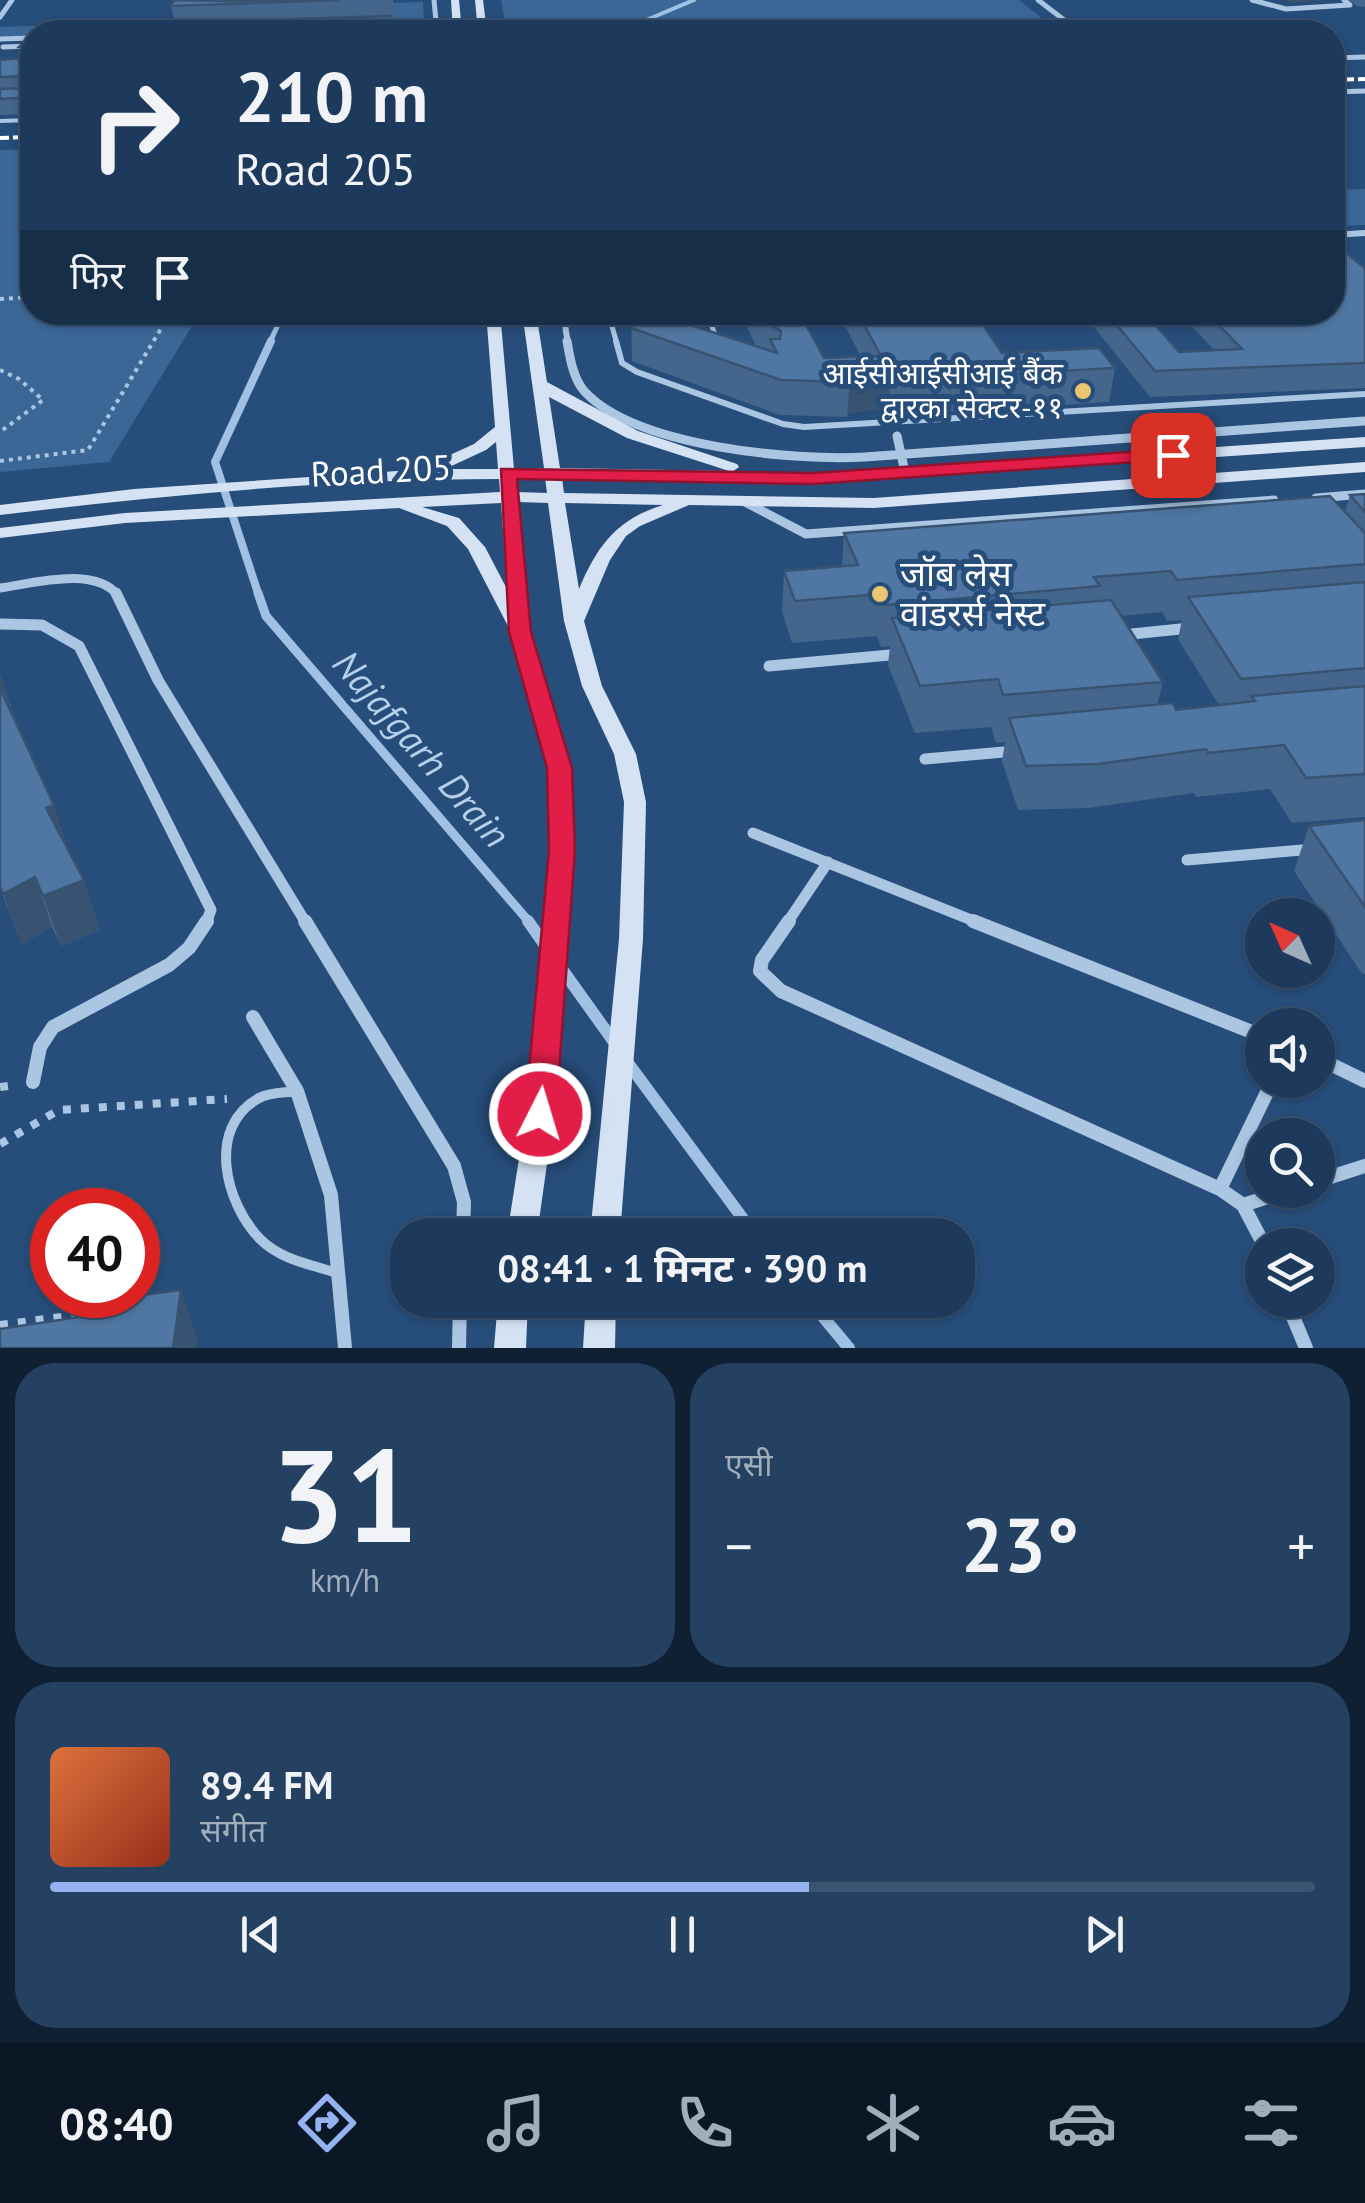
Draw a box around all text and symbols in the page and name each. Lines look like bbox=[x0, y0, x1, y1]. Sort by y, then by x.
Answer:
text: 210 m bbox=[235, 51, 428, 141]
icon: right bbox=[70, 60, 200, 190]
text: Road 205 bbox=[235, 139, 416, 197]
text: फिर bbox=[70, 250, 125, 299]
icon: arrive bbox=[145, 250, 200, 305]
place label: आईसीआईसीआई बैंक द्वारका सेक्टर-११ bbox=[823, 353, 1064, 426]
marker: आईसीआईसीआई बैंक द्वारका सेक्टर-११ bbox=[1072, 380, 1094, 402]
pin bbox=[1131, 413, 1216, 498]
icon: arrive bbox=[1146, 428, 1201, 483]
street label: Road 205 bbox=[310, 443, 452, 497]
place label: जॉब लेस वांडरर्स नेस्ट bbox=[900, 550, 1047, 636]
marker: जॉब लेस वांडरर्स नेस्ट bbox=[869, 583, 891, 605]
water label: Najafgarh Drain bbox=[323, 639, 521, 857]
north arrow bbox=[1245, 898, 1335, 988]
map controls bbox=[1245, 898, 1335, 1318]
button: sound bbox=[1245, 1008, 1335, 1098]
position arrow bbox=[488, 1062, 592, 1166]
button: search bbox=[1245, 1118, 1335, 1208]
speed limit sign: 40 bbox=[30, 1188, 160, 1318]
button: layers bbox=[1245, 1228, 1335, 1318]
text: 08:41 · 1 मिनट · 390 m bbox=[498, 1243, 867, 1292]
text: 31 bbox=[271, 1410, 419, 1578]
text: एसी bbox=[725, 1443, 773, 1485]
text: 23° bbox=[961, 1496, 1079, 1593]
text: − bbox=[725, 1510, 753, 1581]
text: + bbox=[1287, 1510, 1315, 1581]
text: km/h bbox=[310, 1559, 380, 1601]
text: 89.4 FM bbox=[200, 1760, 333, 1809]
text: संगीत bbox=[200, 1809, 266, 1851]
icon: previous bbox=[233, 1907, 288, 1962]
icon: pause bbox=[655, 1907, 710, 1962]
icon: next bbox=[1077, 1907, 1132, 1962]
icon: directions bbox=[292, 2088, 362, 2158]
icon: music bbox=[481, 2088, 551, 2158]
icon: phone bbox=[670, 2088, 740, 2158]
icon: climate bbox=[858, 2088, 928, 2158]
icon: car bbox=[1047, 2088, 1117, 2158]
icon: filters bbox=[1236, 2088, 1306, 2158]
text: 08:40 bbox=[59, 2094, 174, 2152]

